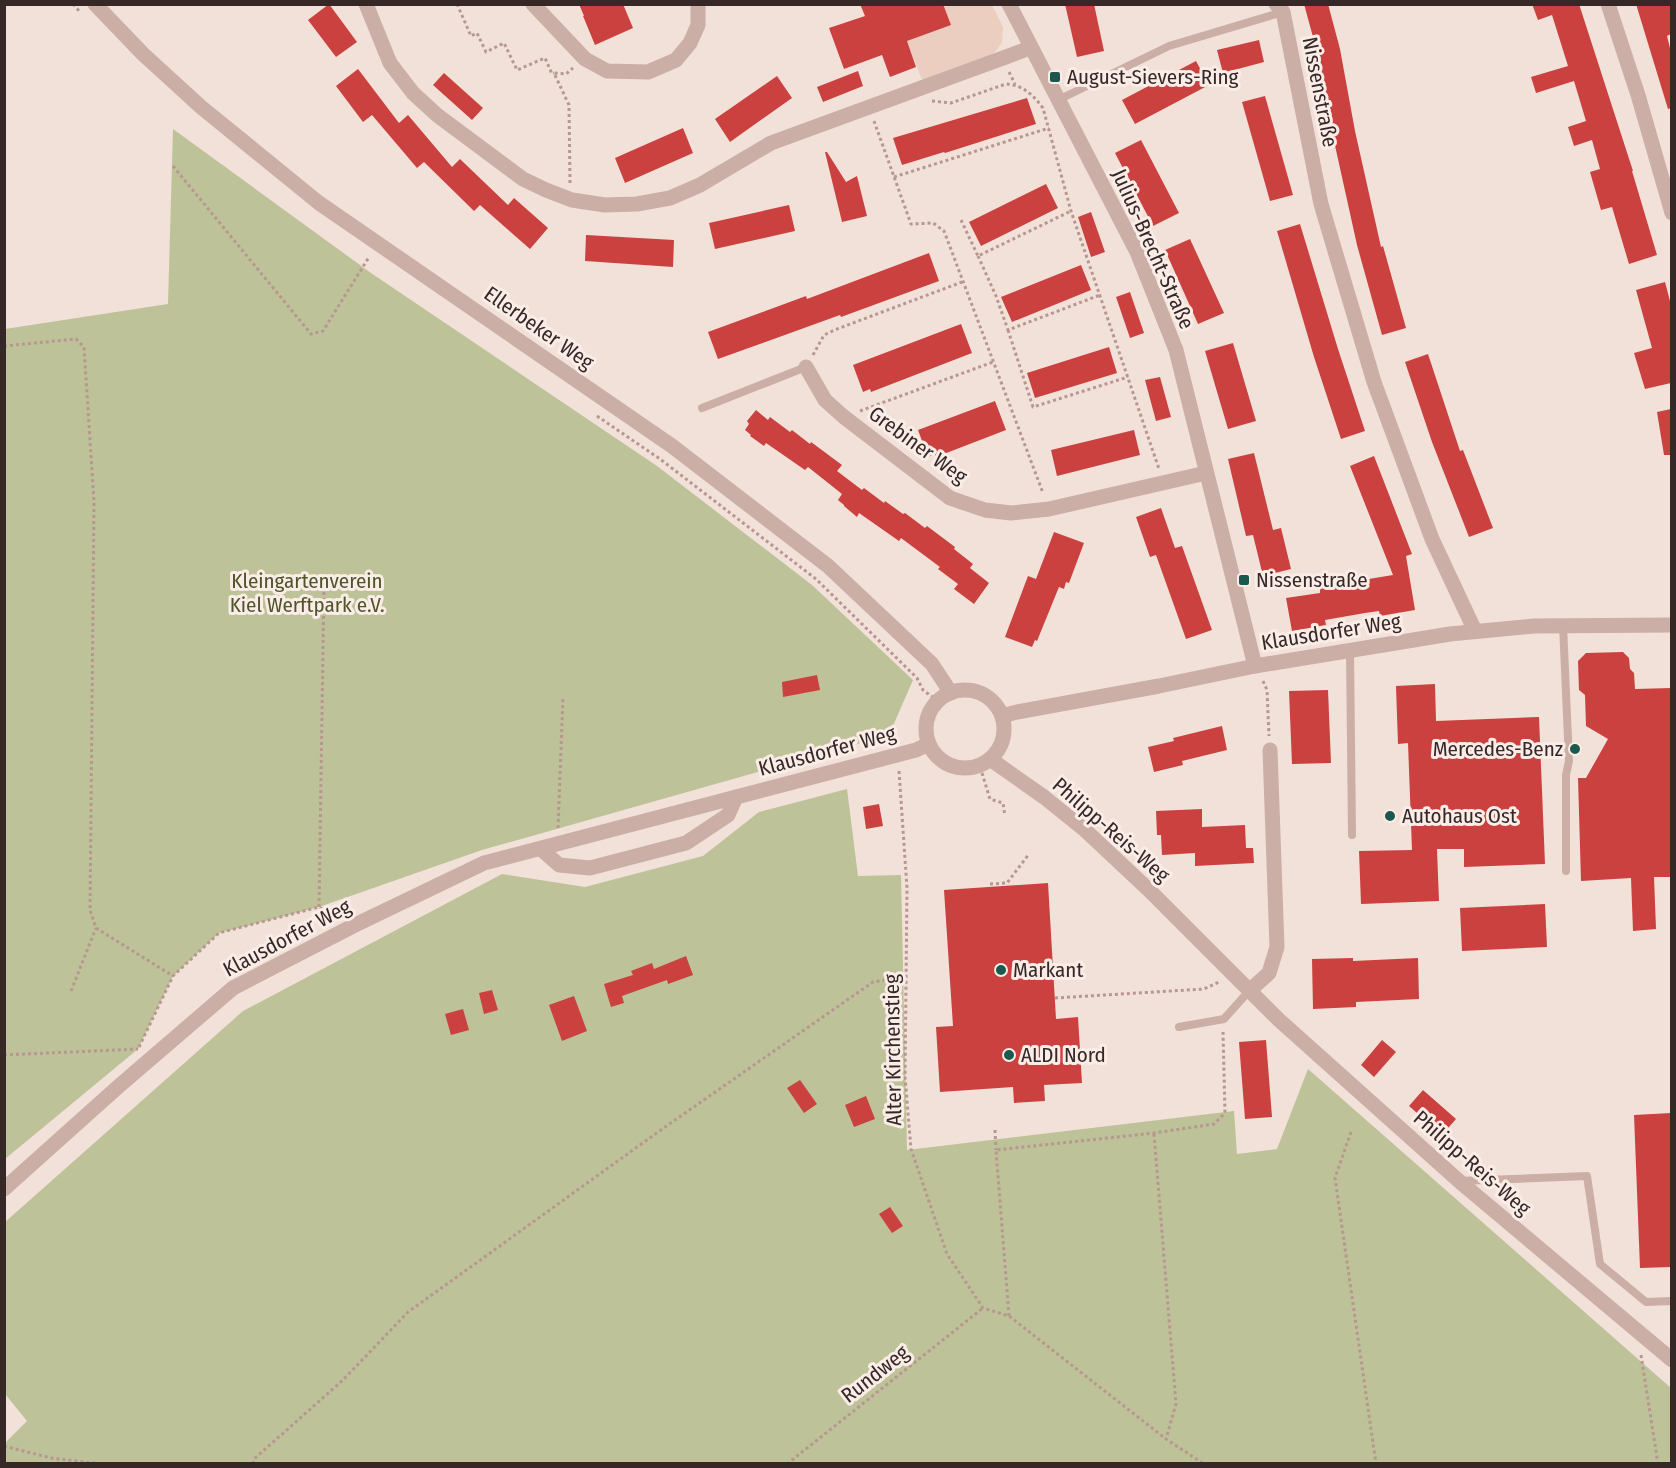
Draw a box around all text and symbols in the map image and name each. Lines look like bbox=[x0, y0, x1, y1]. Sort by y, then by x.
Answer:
street label: Nissenstraße bbox=[1297, 35, 1343, 149]
place label: August-Sievers-Ring bbox=[1067, 64, 1239, 90]
marker: August-Sievers-Ring bbox=[1048, 70, 1062, 84]
street label: Julius-Brecht-Straße bbox=[1106, 165, 1200, 333]
street label: Ellerbeker Weg bbox=[479, 281, 599, 375]
street label: Grebiner Weg bbox=[864, 401, 972, 489]
place label: Nissenstraße bbox=[1256, 567, 1368, 593]
park label: Kleingartenverein Kiel Werftpark e.V. bbox=[230, 568, 384, 618]
marker: Nissenstraße bbox=[1237, 573, 1251, 587]
street label: Klausdorfer Weg bbox=[1259, 608, 1403, 656]
street label: Klausdorfer Weg bbox=[756, 720, 899, 782]
place label: Mercedes-Benz bbox=[1433, 736, 1563, 762]
marker: Mercedes-Benz bbox=[1568, 742, 1582, 756]
street label: Philipp-Reis-Weg bbox=[1047, 772, 1175, 888]
place label: Autohaus Ost bbox=[1402, 803, 1517, 829]
marker: Autohaus Ost bbox=[1383, 809, 1397, 823]
street label: Klausdorfer Weg bbox=[219, 893, 355, 983]
place label: Markant bbox=[1013, 957, 1083, 983]
marker: Markant bbox=[994, 963, 1008, 977]
street label: Alter Kirchenstieg bbox=[879, 974, 907, 1126]
place label: ALDI Nord bbox=[1021, 1042, 1106, 1068]
marker: ALDI Nord bbox=[1002, 1048, 1016, 1062]
street label: Philipp-Reis-Weg bbox=[1408, 1105, 1536, 1221]
street label: Rundweg bbox=[836, 1339, 914, 1408]

